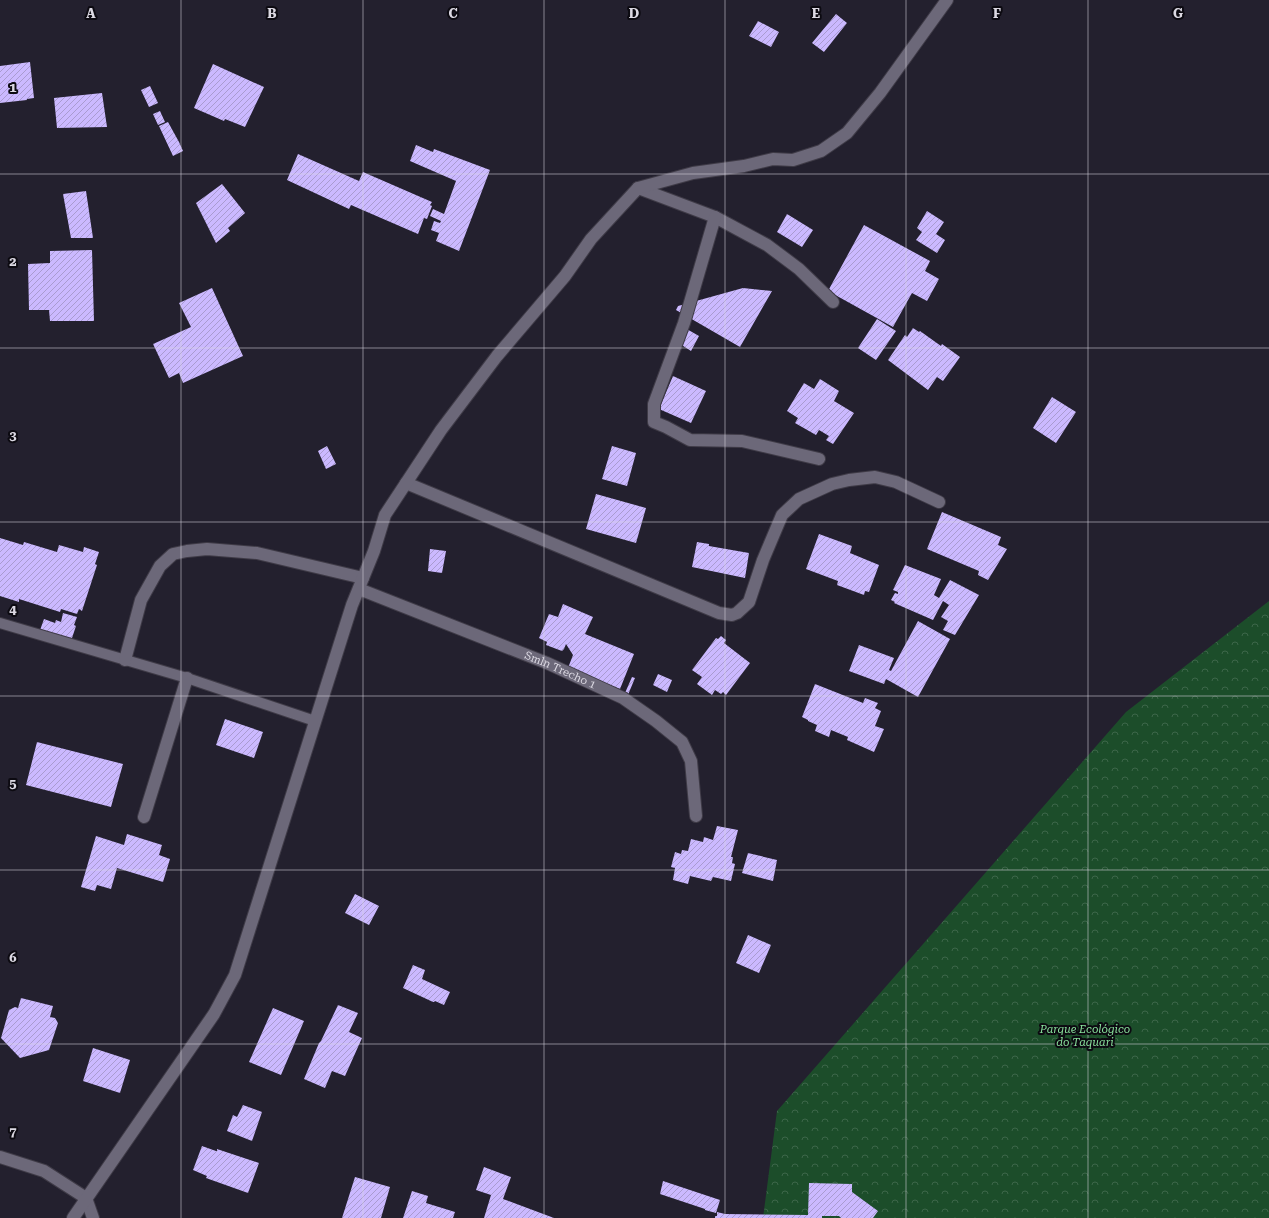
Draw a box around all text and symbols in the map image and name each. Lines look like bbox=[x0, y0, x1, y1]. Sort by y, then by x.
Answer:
text: A bbox=[86, 6, 96, 21]
text: B bbox=[267, 6, 277, 21]
text: C bbox=[448, 6, 458, 21]
text: D bbox=[629, 6, 639, 21]
text: E bbox=[812, 6, 820, 21]
text: F bbox=[993, 6, 1001, 21]
text: G bbox=[1173, 6, 1183, 21]
text: 1 bbox=[9, 80, 17, 95]
text: 2 bbox=[9, 254, 17, 269]
text: 3 bbox=[9, 428, 17, 443]
text: 4 bbox=[9, 602, 17, 617]
street label: Smln Trecho 1 bbox=[523, 648, 598, 691]
text: 5 bbox=[9, 776, 17, 791]
text: 6 bbox=[9, 950, 17, 965]
park label: Parque Ecológico do Taquari bbox=[1039, 1023, 1130, 1049]
text: 7 bbox=[9, 1124, 17, 1139]

